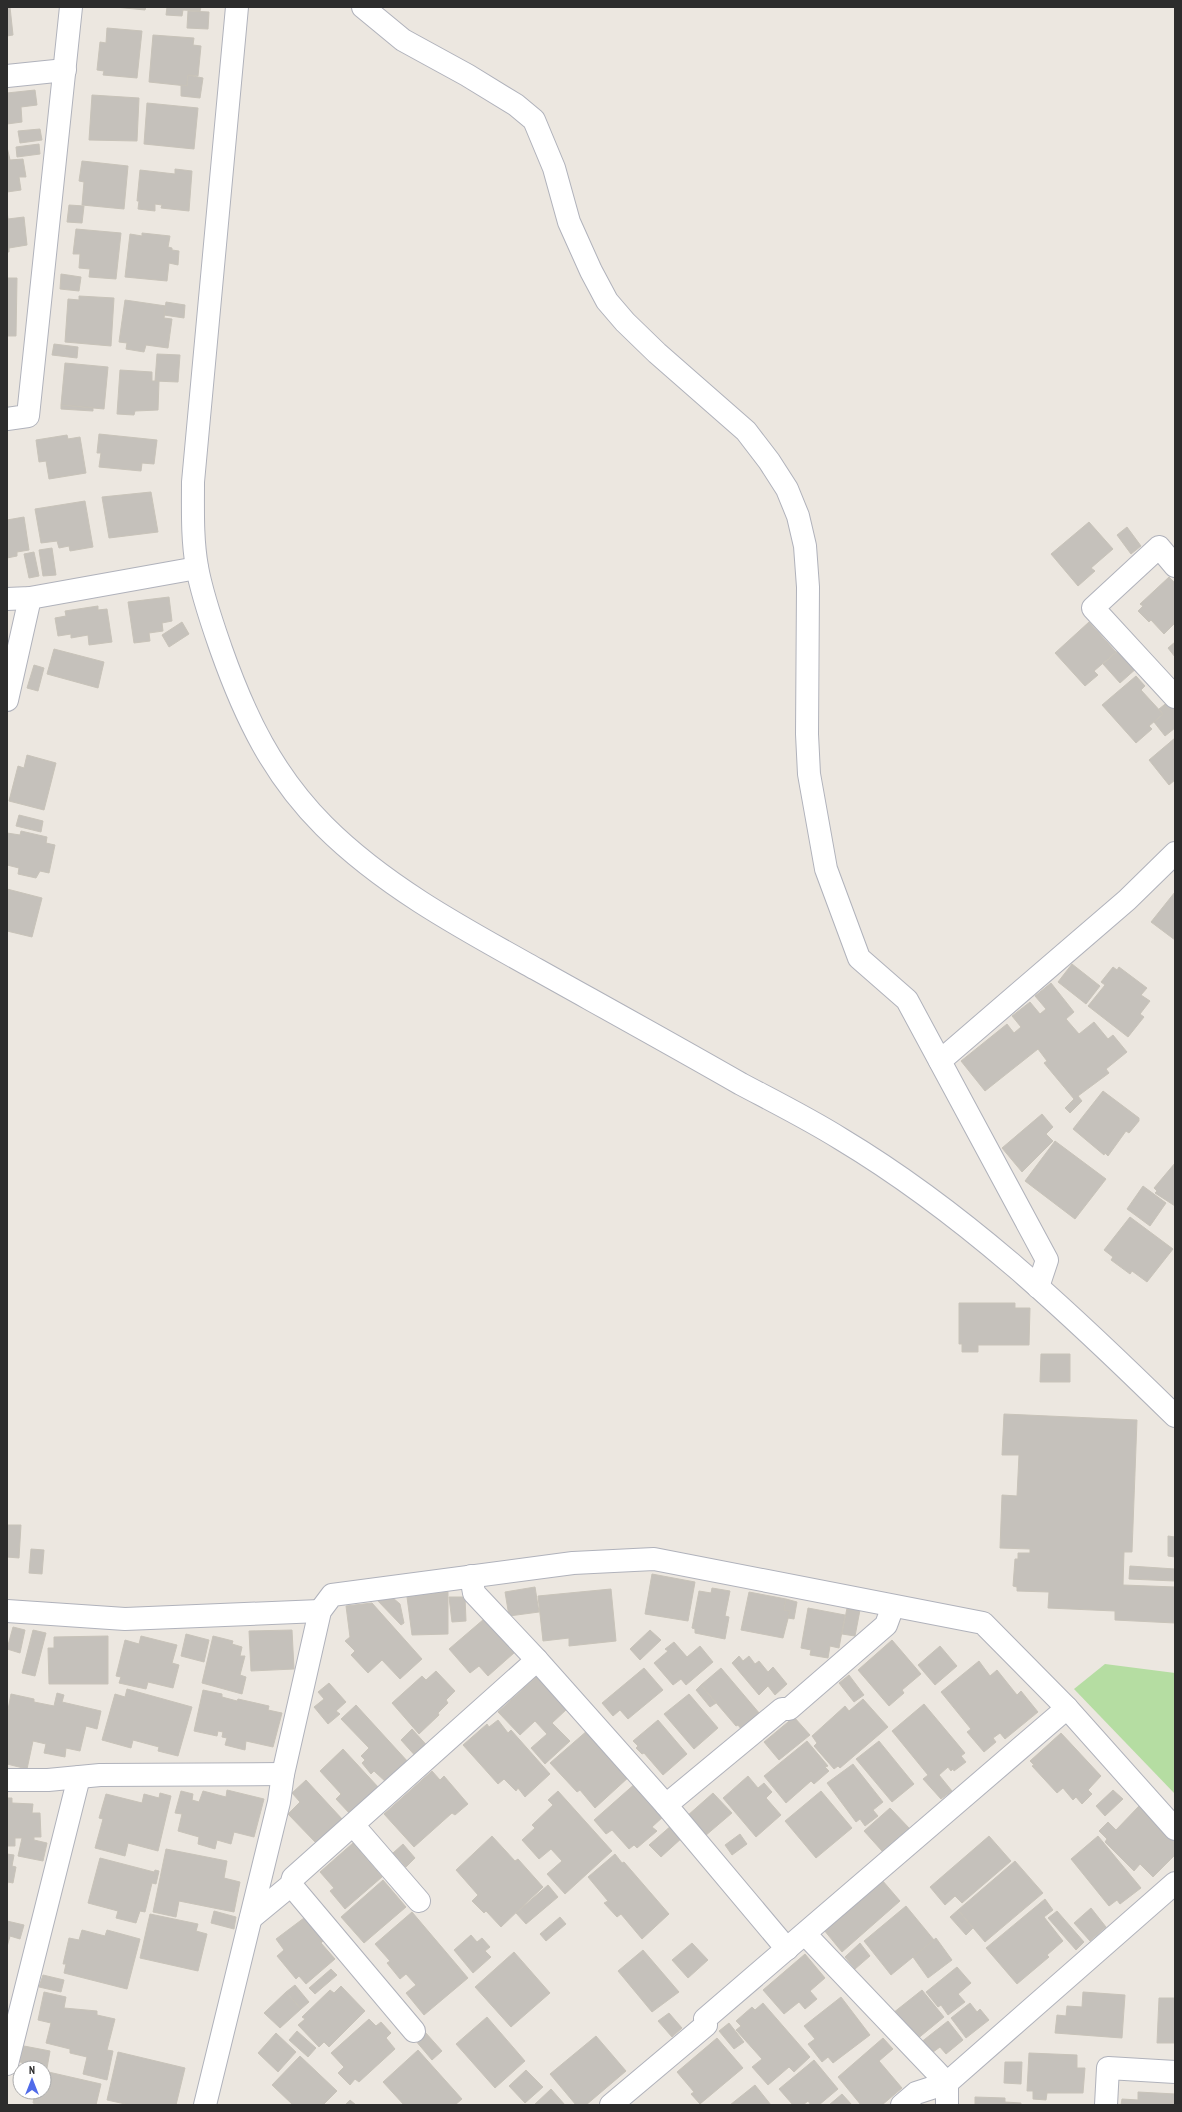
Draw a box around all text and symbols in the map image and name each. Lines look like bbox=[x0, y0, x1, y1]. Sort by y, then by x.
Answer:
north arrow bbox=[12, 2060, 52, 2100]
text: N bbox=[29, 2063, 35, 2077]

